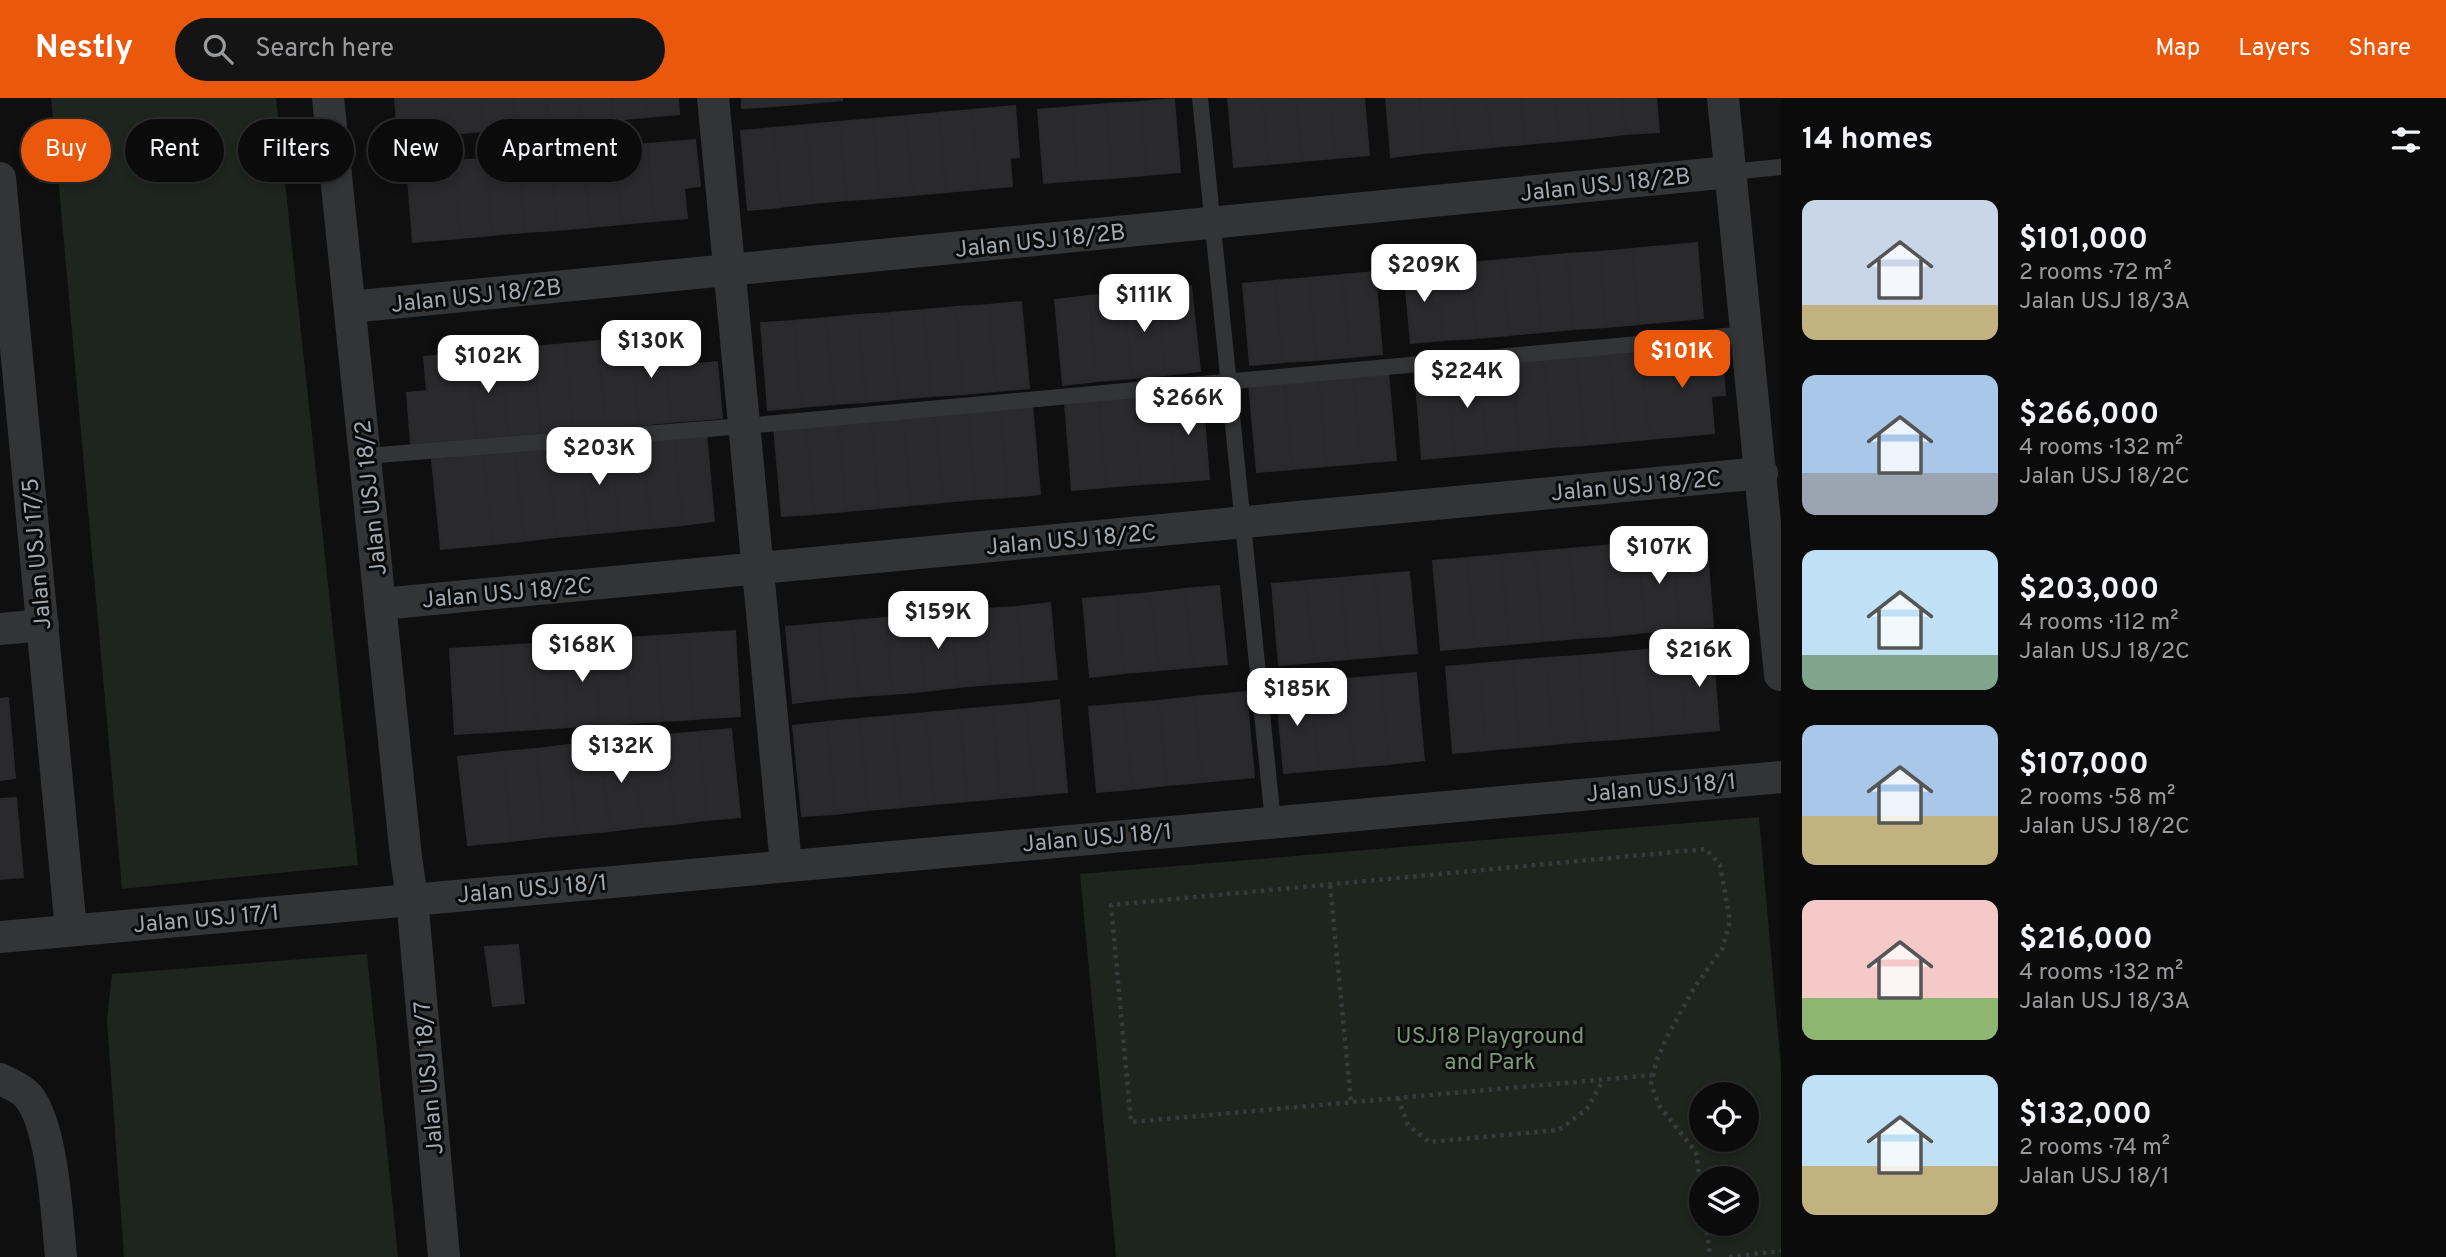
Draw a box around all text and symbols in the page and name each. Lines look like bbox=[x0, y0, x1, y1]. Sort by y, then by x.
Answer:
search box bbox=[175, 18, 665, 81]
text: Nestly bbox=[35, 28, 133, 70]
icon: search bbox=[199, 30, 237, 68]
text: Search here bbox=[255, 33, 394, 66]
text: Map bbox=[2155, 34, 2200, 64]
text: Layers bbox=[2238, 34, 2310, 64]
text: Share bbox=[2348, 34, 2411, 64]
chip: Buy bbox=[21, 119, 111, 182]
chip: Rent bbox=[125, 119, 224, 182]
chip: Filters bbox=[238, 119, 354, 182]
chip: New bbox=[368, 119, 463, 182]
chip: Apartment bbox=[477, 119, 642, 182]
icon: filters bbox=[2387, 121, 2425, 159]
text: 14 homes bbox=[1802, 122, 1933, 159]
street label: Jalan USJ 18/2B bbox=[1519, 163, 1692, 210]
street label: Jalan USJ 18/2B bbox=[954, 219, 1127, 266]
text: $101,000 bbox=[2019, 222, 2148, 259]
icon: home bbox=[1858, 228, 1942, 312]
pin: $209K bbox=[1375, 244, 1473, 304]
text: $209K bbox=[1387, 252, 1461, 281]
text: 2 rooms · 72 m² bbox=[2019, 259, 2172, 288]
street label: Jalan USJ 18/2B bbox=[390, 274, 563, 321]
pin: $111K bbox=[1095, 274, 1193, 334]
text: $111K bbox=[1115, 282, 1173, 311]
text: Jalan USJ 18/3A bbox=[2019, 288, 2190, 317]
pin: $130K bbox=[602, 320, 700, 380]
text: $130K bbox=[617, 328, 685, 357]
pin: $101K bbox=[1633, 330, 1731, 390]
pin: $102K bbox=[439, 336, 537, 395]
text: $101K bbox=[1650, 338, 1714, 367]
text: $102K bbox=[454, 343, 522, 372]
pin: $224K bbox=[1418, 350, 1516, 410]
text: $224K bbox=[1430, 358, 1504, 387]
pin: $266K bbox=[1139, 378, 1237, 437]
text: $266K bbox=[1152, 385, 1224, 414]
text: $266,000 bbox=[2019, 397, 2159, 434]
icon: home bbox=[1858, 403, 1942, 487]
street label: Jalan USJ 18/2 bbox=[350, 419, 395, 577]
pin: $203K bbox=[550, 428, 648, 487]
text: 4 rooms · 132 m² bbox=[2019, 434, 2183, 463]
text: $203K bbox=[562, 435, 636, 464]
text: Jalan USJ 18/2C bbox=[2019, 463, 2190, 492]
street label: Jalan USJ 18/2C bbox=[1550, 466, 1723, 509]
street label: Jalan USJ 17/5 bbox=[17, 477, 60, 631]
street label: Jalan USJ 18/2C bbox=[985, 520, 1158, 563]
pin: $107K bbox=[1610, 526, 1708, 586]
text: $107K bbox=[1626, 534, 1692, 563]
text: $203,000 bbox=[2019, 572, 2159, 609]
street label: Jalan USJ 18/2C bbox=[421, 573, 594, 616]
icon: home bbox=[1858, 578, 1942, 662]
pin: $159K bbox=[889, 592, 987, 651]
text: $159K bbox=[904, 599, 972, 628]
text: 4 rooms · 112 m² bbox=[2019, 609, 2179, 638]
pin: $168K bbox=[533, 624, 631, 684]
pin: $216K bbox=[1650, 630, 1748, 689]
text: $168K bbox=[548, 632, 616, 661]
text: $216K bbox=[1665, 637, 1733, 666]
text: Jalan USJ 18/2C bbox=[2019, 638, 2190, 667]
pin: $185K bbox=[1248, 668, 1346, 728]
text: $185K bbox=[1263, 676, 1331, 705]
pin: $132K bbox=[572, 726, 670, 785]
text: $132K bbox=[588, 733, 654, 762]
text: $107,000 bbox=[2019, 747, 2149, 784]
icon: home bbox=[1858, 753, 1942, 837]
street label: Jalan USJ 18/1 bbox=[1585, 768, 1737, 810]
text: 2 rooms · 58 m² bbox=[2019, 784, 2175, 813]
text: Jalan USJ 18/2C bbox=[2019, 813, 2190, 842]
street label: Jalan USJ 18/1 bbox=[1021, 818, 1173, 860]
street label: Jalan USJ 18/1 bbox=[456, 869, 608, 911]
street label: Jalan USJ 17/1 bbox=[132, 900, 281, 941]
text: $216,000 bbox=[2019, 922, 2153, 959]
icon: home bbox=[1858, 928, 1942, 1012]
text: 4 rooms · 132 m² bbox=[2019, 959, 2183, 988]
text: Jalan USJ 18/3A bbox=[2019, 988, 2190, 1017]
street label: Jalan USJ 18/7 bbox=[409, 1000, 452, 1156]
park label: USJ18 Playground and Park bbox=[1396, 1023, 1584, 1078]
map controls bbox=[1689, 1082, 1759, 1236]
button: locate bbox=[1689, 1082, 1759, 1152]
text: $132,000 bbox=[2019, 1097, 2152, 1134]
icon: home bbox=[1858, 1103, 1942, 1187]
text: 2 rooms · 74 m² bbox=[2019, 1134, 2170, 1163]
text: Jalan USJ 18/1 bbox=[2019, 1163, 2170, 1192]
button: layers bbox=[1689, 1166, 1759, 1236]

